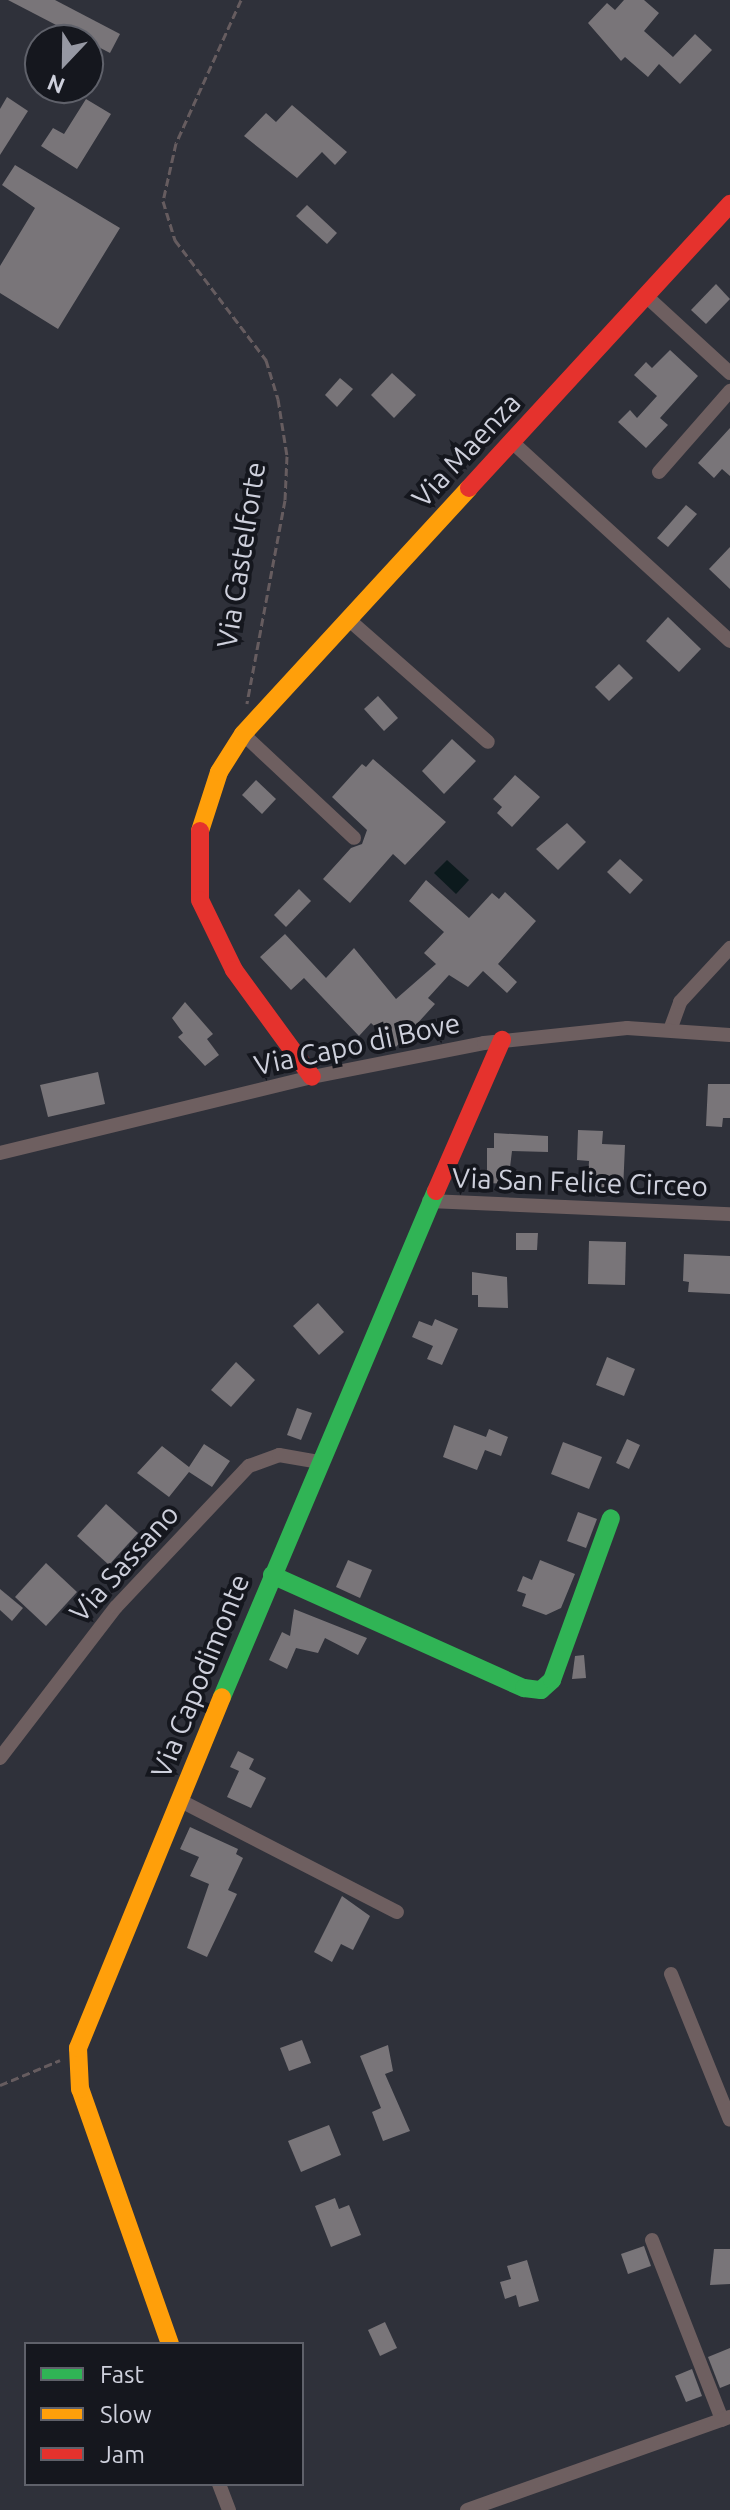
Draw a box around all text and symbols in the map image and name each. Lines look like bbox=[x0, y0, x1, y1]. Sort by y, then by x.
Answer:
north arrow bbox=[24, 24, 104, 104]
text: N bbox=[43, 70, 68, 100]
street label: Via Maenza bbox=[405, 386, 527, 514]
street label: Via Castelforte bbox=[210, 460, 272, 650]
street label: Via Capo di Bove bbox=[251, 1006, 463, 1082]
street label: Via San Felice Circeo bbox=[451, 1161, 709, 1203]
street label: Via Sassano bbox=[63, 1497, 185, 1629]
street label: Via Capodimonte bbox=[144, 1569, 256, 1783]
legend bbox=[24, 2342, 304, 2486]
text: Fast bbox=[100, 2361, 144, 2388]
text: Slow bbox=[100, 2401, 152, 2428]
text: Jam bbox=[100, 2441, 145, 2468]

